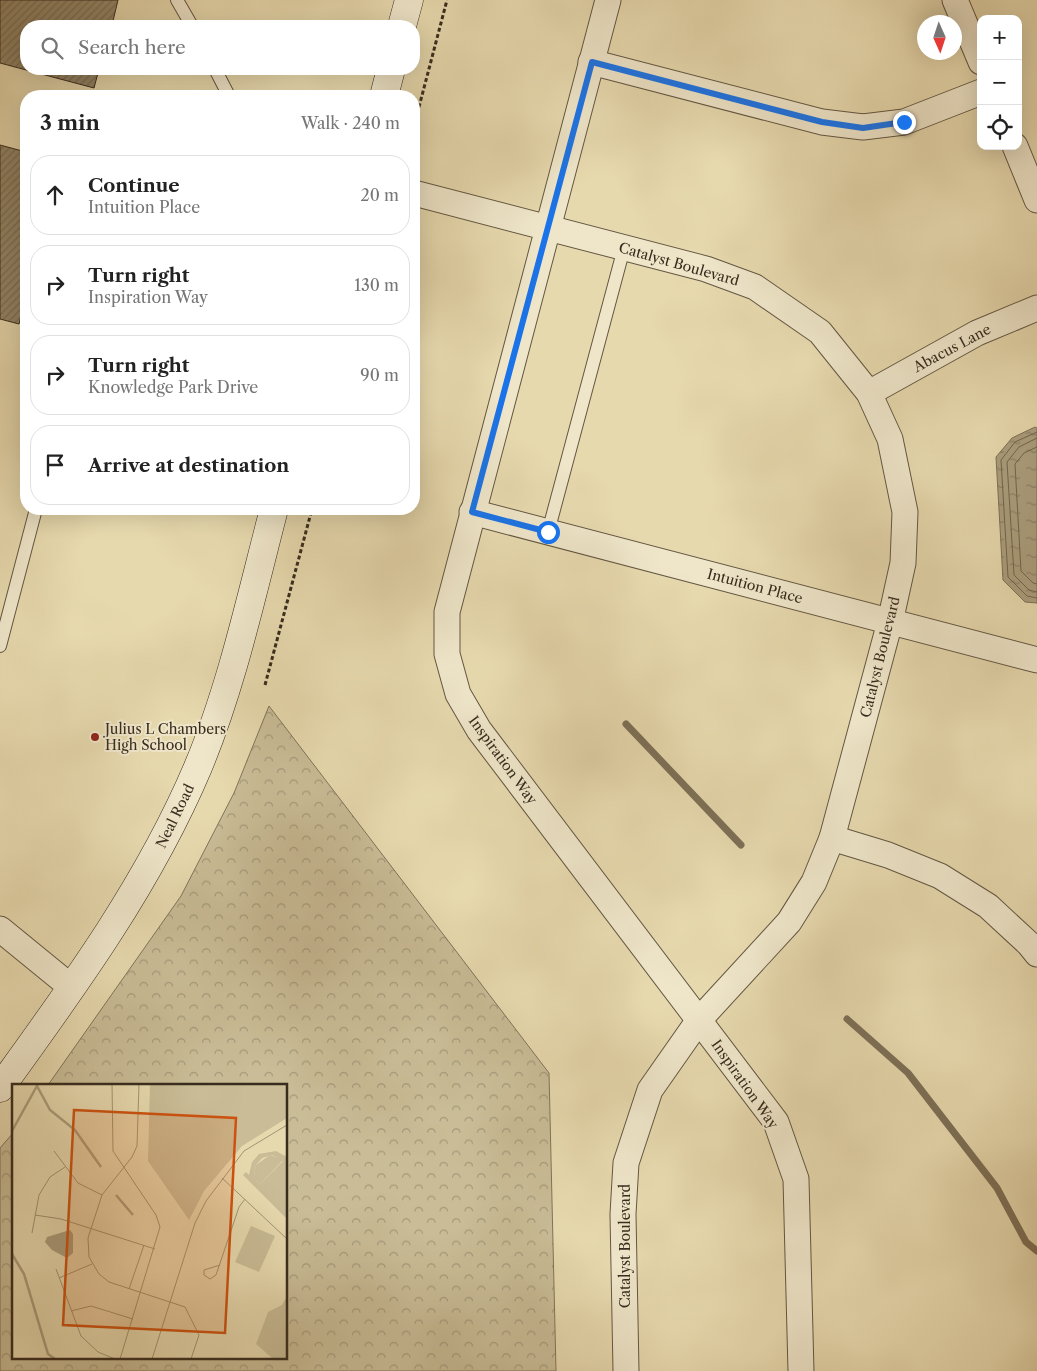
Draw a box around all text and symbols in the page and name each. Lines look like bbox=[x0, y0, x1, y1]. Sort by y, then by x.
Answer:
north arrow bbox=[917, 15, 962, 60]
map controls bbox=[977, 15, 1022, 150]
button: + bbox=[977, 15, 1022, 60]
search box bbox=[20, 20, 420, 75]
icon: search bbox=[38, 34, 66, 62]
text: Search here bbox=[78, 36, 186, 59]
button: − bbox=[977, 60, 1022, 105]
button: locate bbox=[977, 105, 1022, 150]
text: 3 min bbox=[40, 110, 100, 135]
route end bbox=[893, 111, 916, 134]
text: Walk · 240 m bbox=[301, 113, 400, 133]
text: Continue bbox=[88, 174, 180, 197]
icon: ahead bbox=[41, 181, 69, 209]
text: 20 m bbox=[360, 185, 399, 205]
text: Intuition Place bbox=[88, 197, 200, 217]
street label: Catalyst Boulevard bbox=[617, 238, 742, 290]
text: Turn right bbox=[88, 264, 189, 287]
icon: right bbox=[41, 271, 69, 299]
text: 130 m bbox=[354, 275, 399, 295]
text: Inspiration Way bbox=[88, 287, 208, 307]
street label: Abacus Lane bbox=[909, 320, 994, 376]
text: Turn right bbox=[88, 354, 189, 377]
icon: right bbox=[41, 361, 69, 389]
text: 90 m bbox=[360, 365, 399, 385]
text: Knowledge Park Drive bbox=[88, 377, 258, 397]
icon: arrive bbox=[41, 451, 69, 479]
text: Arrive at destination bbox=[88, 454, 289, 477]
route start bbox=[537, 521, 560, 544]
street label: Intuition Place bbox=[705, 565, 805, 607]
street label: Catalyst Boulevard bbox=[856, 594, 904, 719]
street label: Inspiration Way bbox=[465, 712, 541, 808]
place label: Julius L Chambers High School bbox=[103, 720, 226, 754]
marker: Julius L Chambers High School bbox=[89, 731, 101, 743]
street label: Neal Road bbox=[152, 781, 198, 851]
street label: Inspiration Way bbox=[708, 1036, 783, 1132]
inset map bbox=[12, 1084, 288, 1358]
street label: Catalyst Boulevard bbox=[616, 1183, 634, 1308]

